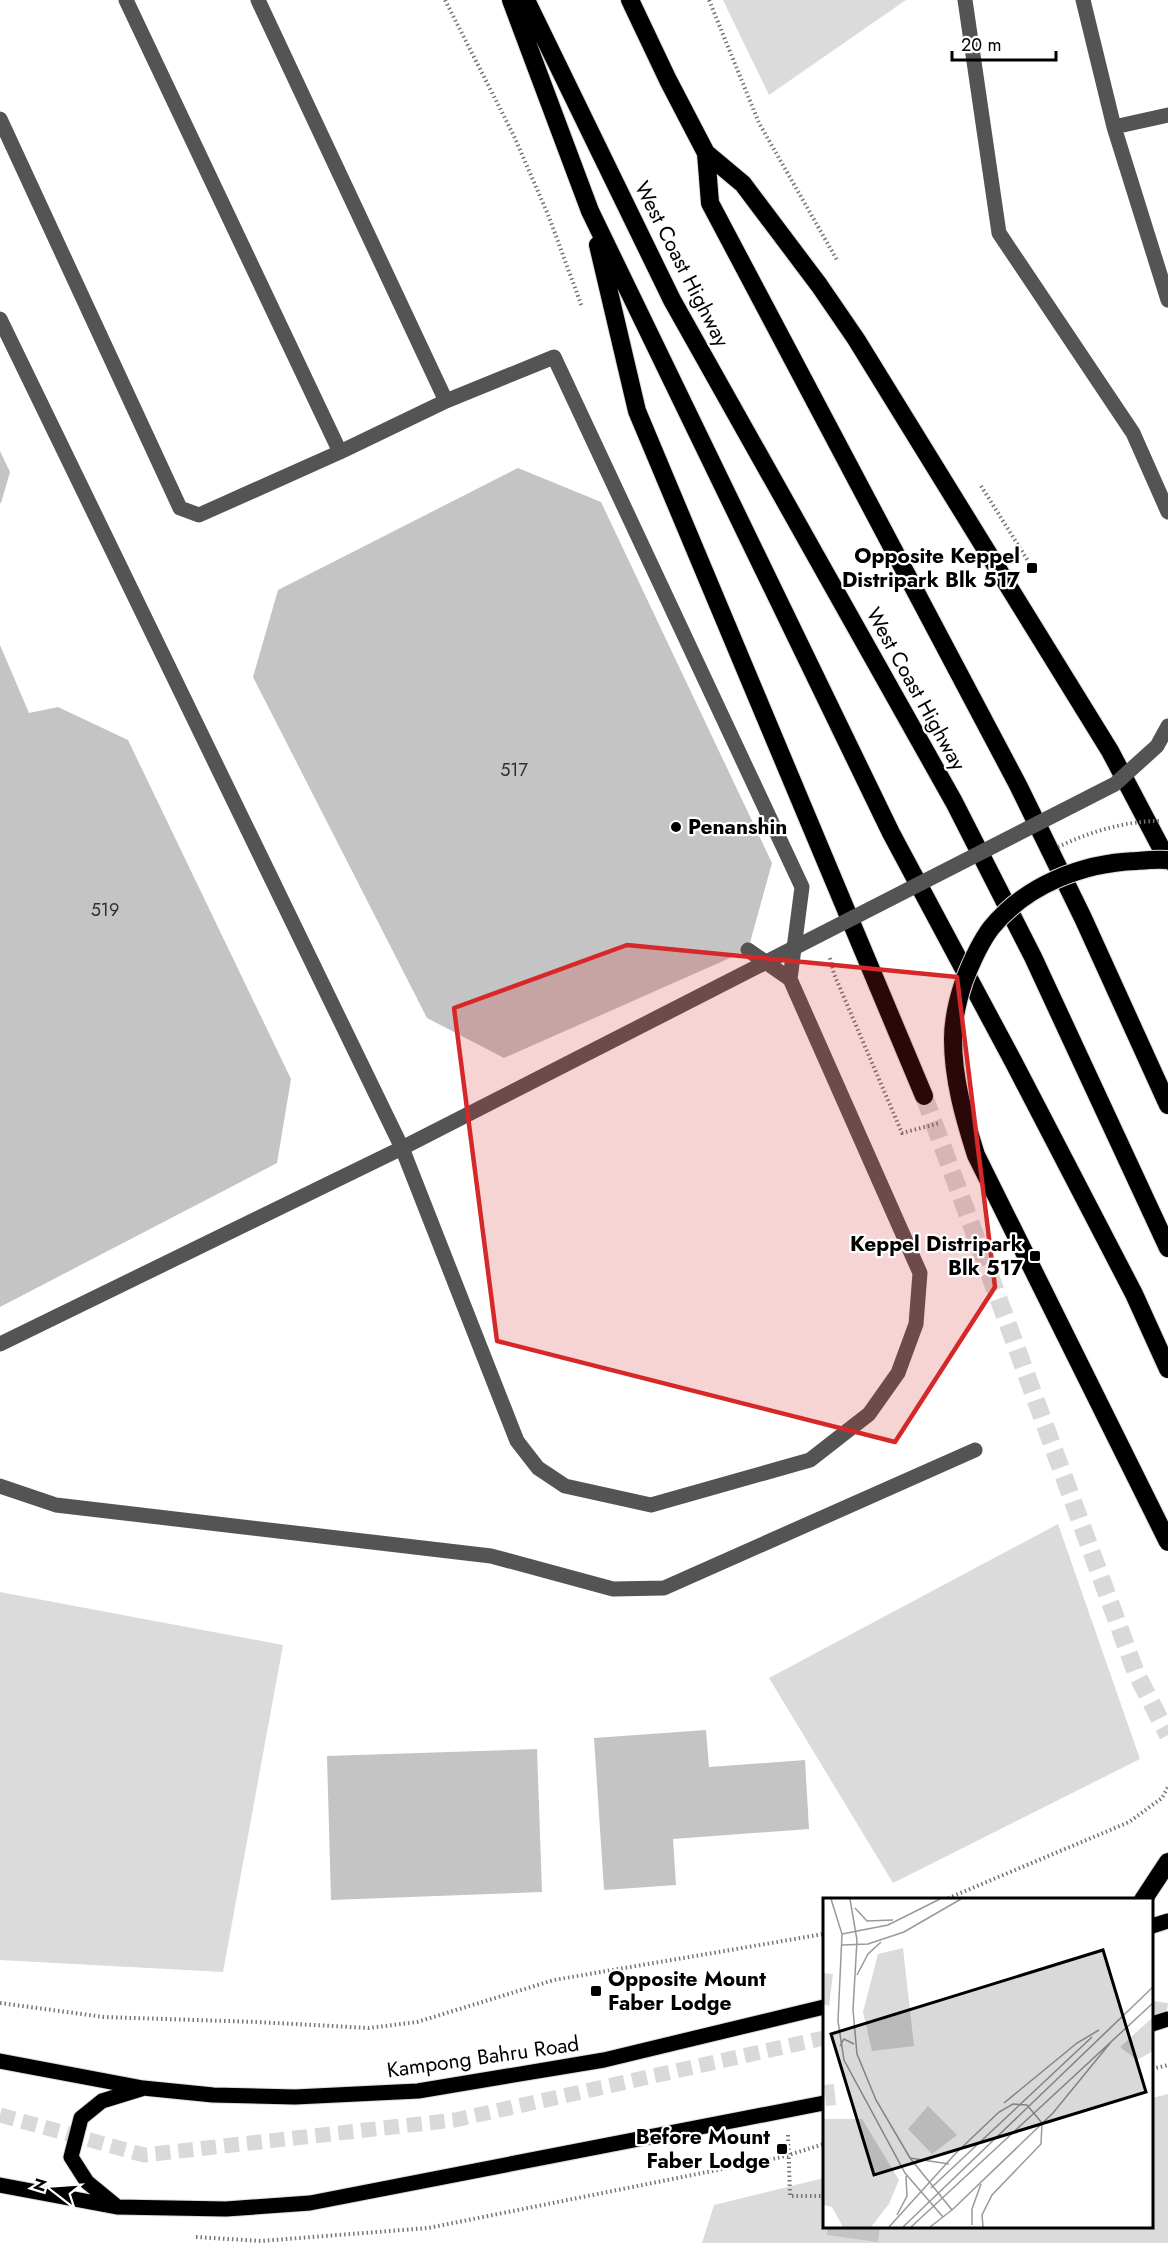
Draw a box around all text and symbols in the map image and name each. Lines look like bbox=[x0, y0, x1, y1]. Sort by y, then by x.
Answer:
scale bar bbox=[952, 24, 1056, 62]
text: 20 m bbox=[961, 32, 1001, 58]
street label: West Coast Highway bbox=[627, 176, 737, 353]
place label: Opposite Keppel Distripark Blk 517 bbox=[842, 541, 1020, 595]
marker: Opposite Keppel Distripark Blk 517 bbox=[1025, 561, 1039, 575]
street label: West Coast Highway bbox=[859, 602, 974, 777]
house number: 517 bbox=[500, 757, 528, 783]
place label: Penanshin bbox=[688, 812, 787, 842]
marker: Penanshin bbox=[669, 820, 683, 834]
house number: 519 bbox=[91, 897, 119, 923]
place label: Keppel Distripark Blk 517 bbox=[850, 1229, 1023, 1283]
marker: Keppel Distripark Blk 517 bbox=[1028, 1249, 1042, 1263]
inset map bbox=[823, 1898, 1153, 2228]
place label: Opposite Mount Faber Lodge bbox=[608, 1964, 766, 2018]
marker: Opposite Mount Faber Lodge bbox=[589, 1984, 603, 1998]
street label: Kampong Bahru Road bbox=[385, 2029, 581, 2085]
place label: Before Mount Faber Lodge bbox=[636, 2122, 770, 2176]
marker: Before Mount Faber Lodge bbox=[775, 2142, 789, 2156]
north arrow bbox=[24, 2159, 84, 2219]
text: N bbox=[27, 2175, 53, 2194]

